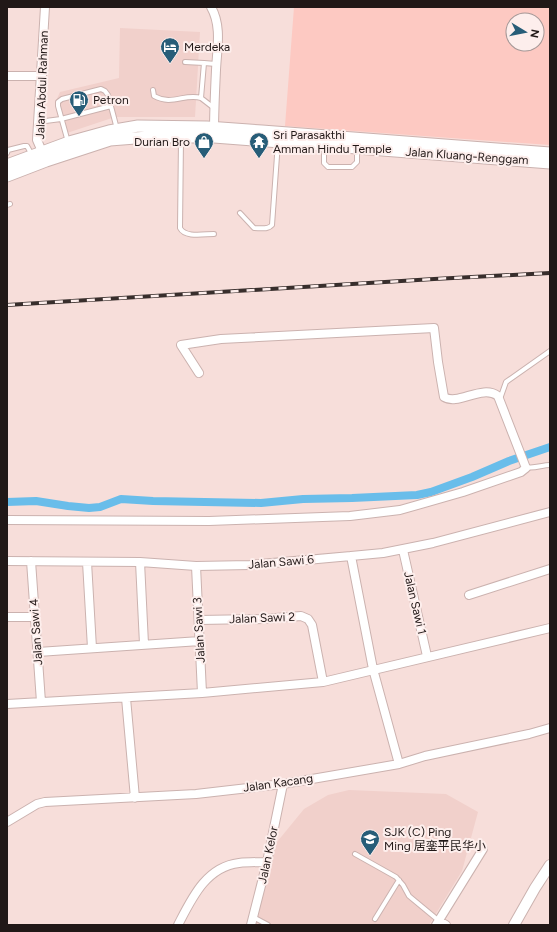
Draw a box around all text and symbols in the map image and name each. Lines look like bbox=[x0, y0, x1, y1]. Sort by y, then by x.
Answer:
north arrow bbox=[505, 12, 545, 52]
text: N bbox=[527, 28, 541, 39]
street label: Jalan Abdul Rahman bbox=[33, 30, 51, 140]
hotel icon: Merdeka bbox=[159, 36, 181, 64]
place label: Merdeka bbox=[184, 40, 230, 54]
fuel station icon: Petron bbox=[68, 89, 90, 117]
place label: Petron bbox=[93, 93, 129, 107]
place label: Sri Parasakthi Amman Hindu Temple bbox=[273, 128, 392, 156]
shop icon: Durian Bro bbox=[193, 131, 215, 159]
temple icon: Sri Parasakthi Amman Hindu Temple bbox=[248, 131, 270, 159]
place label: Durian Bro bbox=[134, 135, 190, 149]
street label: Jalan Kluang-Renggam bbox=[405, 145, 529, 167]
street label: Jalan Sawi 6 bbox=[247, 552, 315, 572]
street label: Jalan Sawi 1 bbox=[401, 570, 429, 636]
street label: Jalan Sawi 3 bbox=[190, 597, 208, 663]
street label: Jalan Sawi 4 bbox=[27, 598, 45, 666]
street label: Jalan Sawi 2 bbox=[229, 610, 295, 626]
street label: Jalan Kacang bbox=[242, 771, 314, 795]
street label: Jalan Kelor bbox=[255, 825, 281, 885]
place label: SJK (C) Ping Ming 居銮平民华小 bbox=[384, 825, 486, 853]
school or university icon: SJK (C) Ping Ming 居銮平民华小 bbox=[359, 828, 381, 856]

